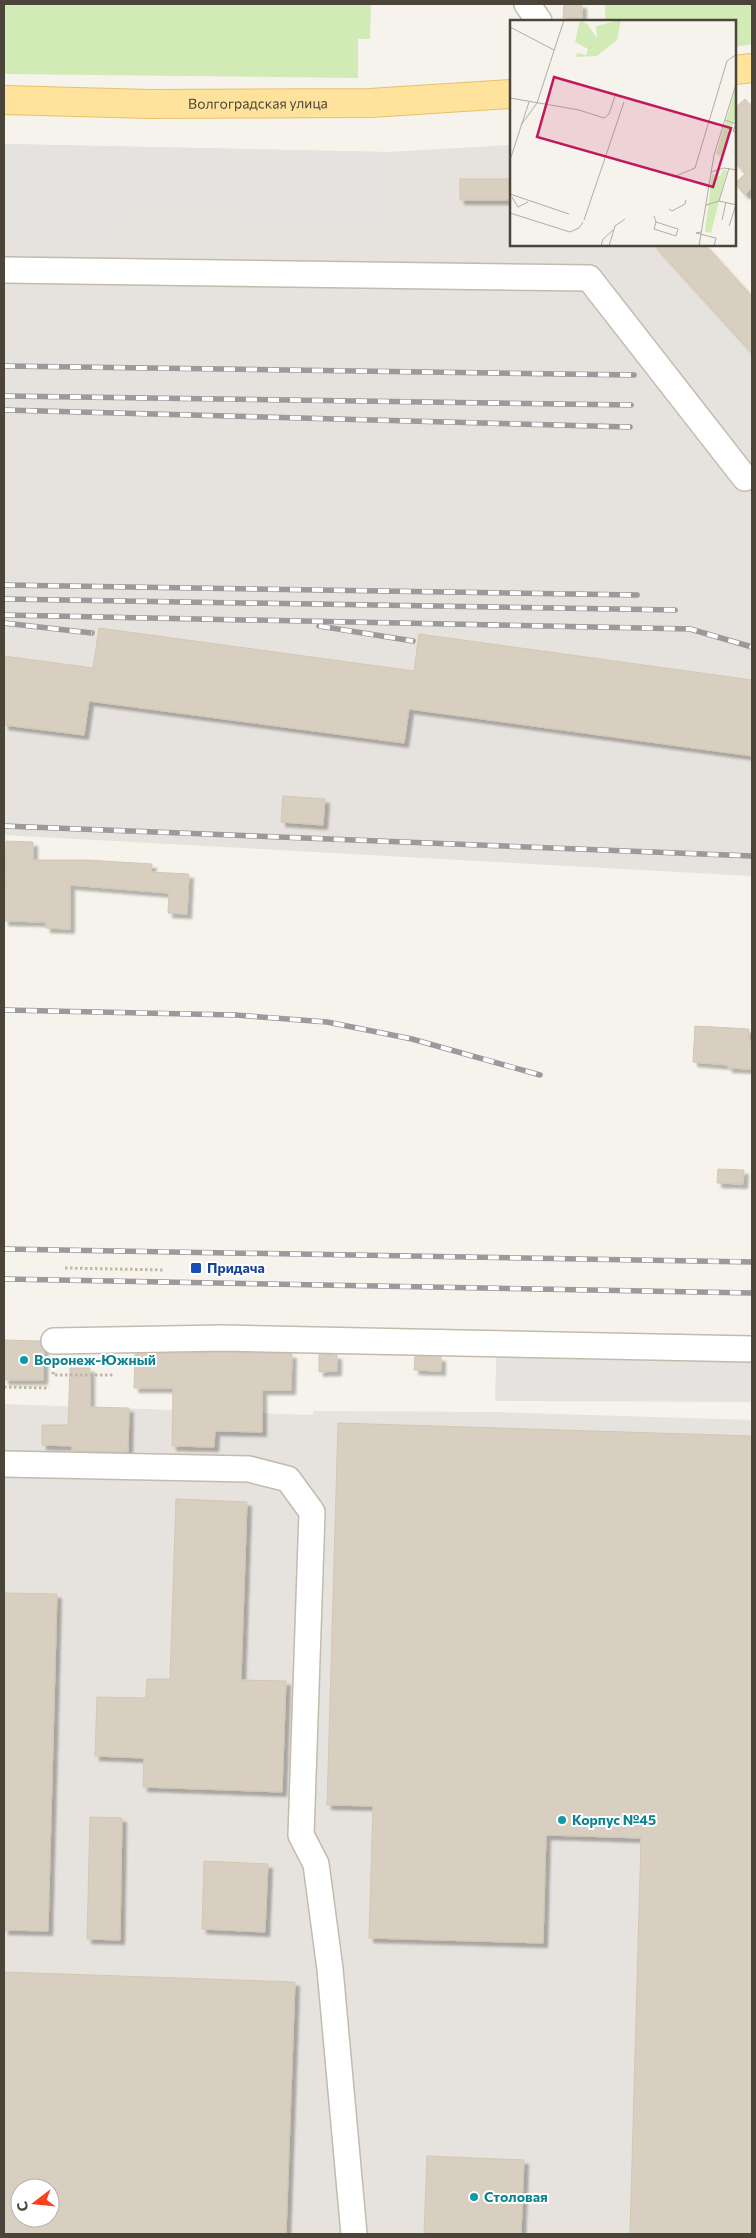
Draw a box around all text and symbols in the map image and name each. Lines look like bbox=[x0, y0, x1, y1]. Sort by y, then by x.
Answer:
inset map bbox=[510, 20, 736, 246]
street label: Волгоградская улица bbox=[188, 94, 328, 112]
place label: Придача bbox=[207, 1259, 265, 1276]
marker: Придача bbox=[189, 1261, 203, 1275]
place label: Воронеж-Южный bbox=[34, 1351, 156, 1368]
marker: Воронеж-Южный bbox=[18, 1354, 30, 1366]
place label: Корпус №45 bbox=[572, 1811, 656, 1828]
marker: Корпус №45 bbox=[556, 1814, 568, 1826]
north arrow bbox=[10, 2178, 60, 2228]
place label: Столовая bbox=[484, 2188, 548, 2205]
marker: Столовая bbox=[468, 2191, 480, 2203]
text: С bbox=[13, 2200, 32, 2214]

